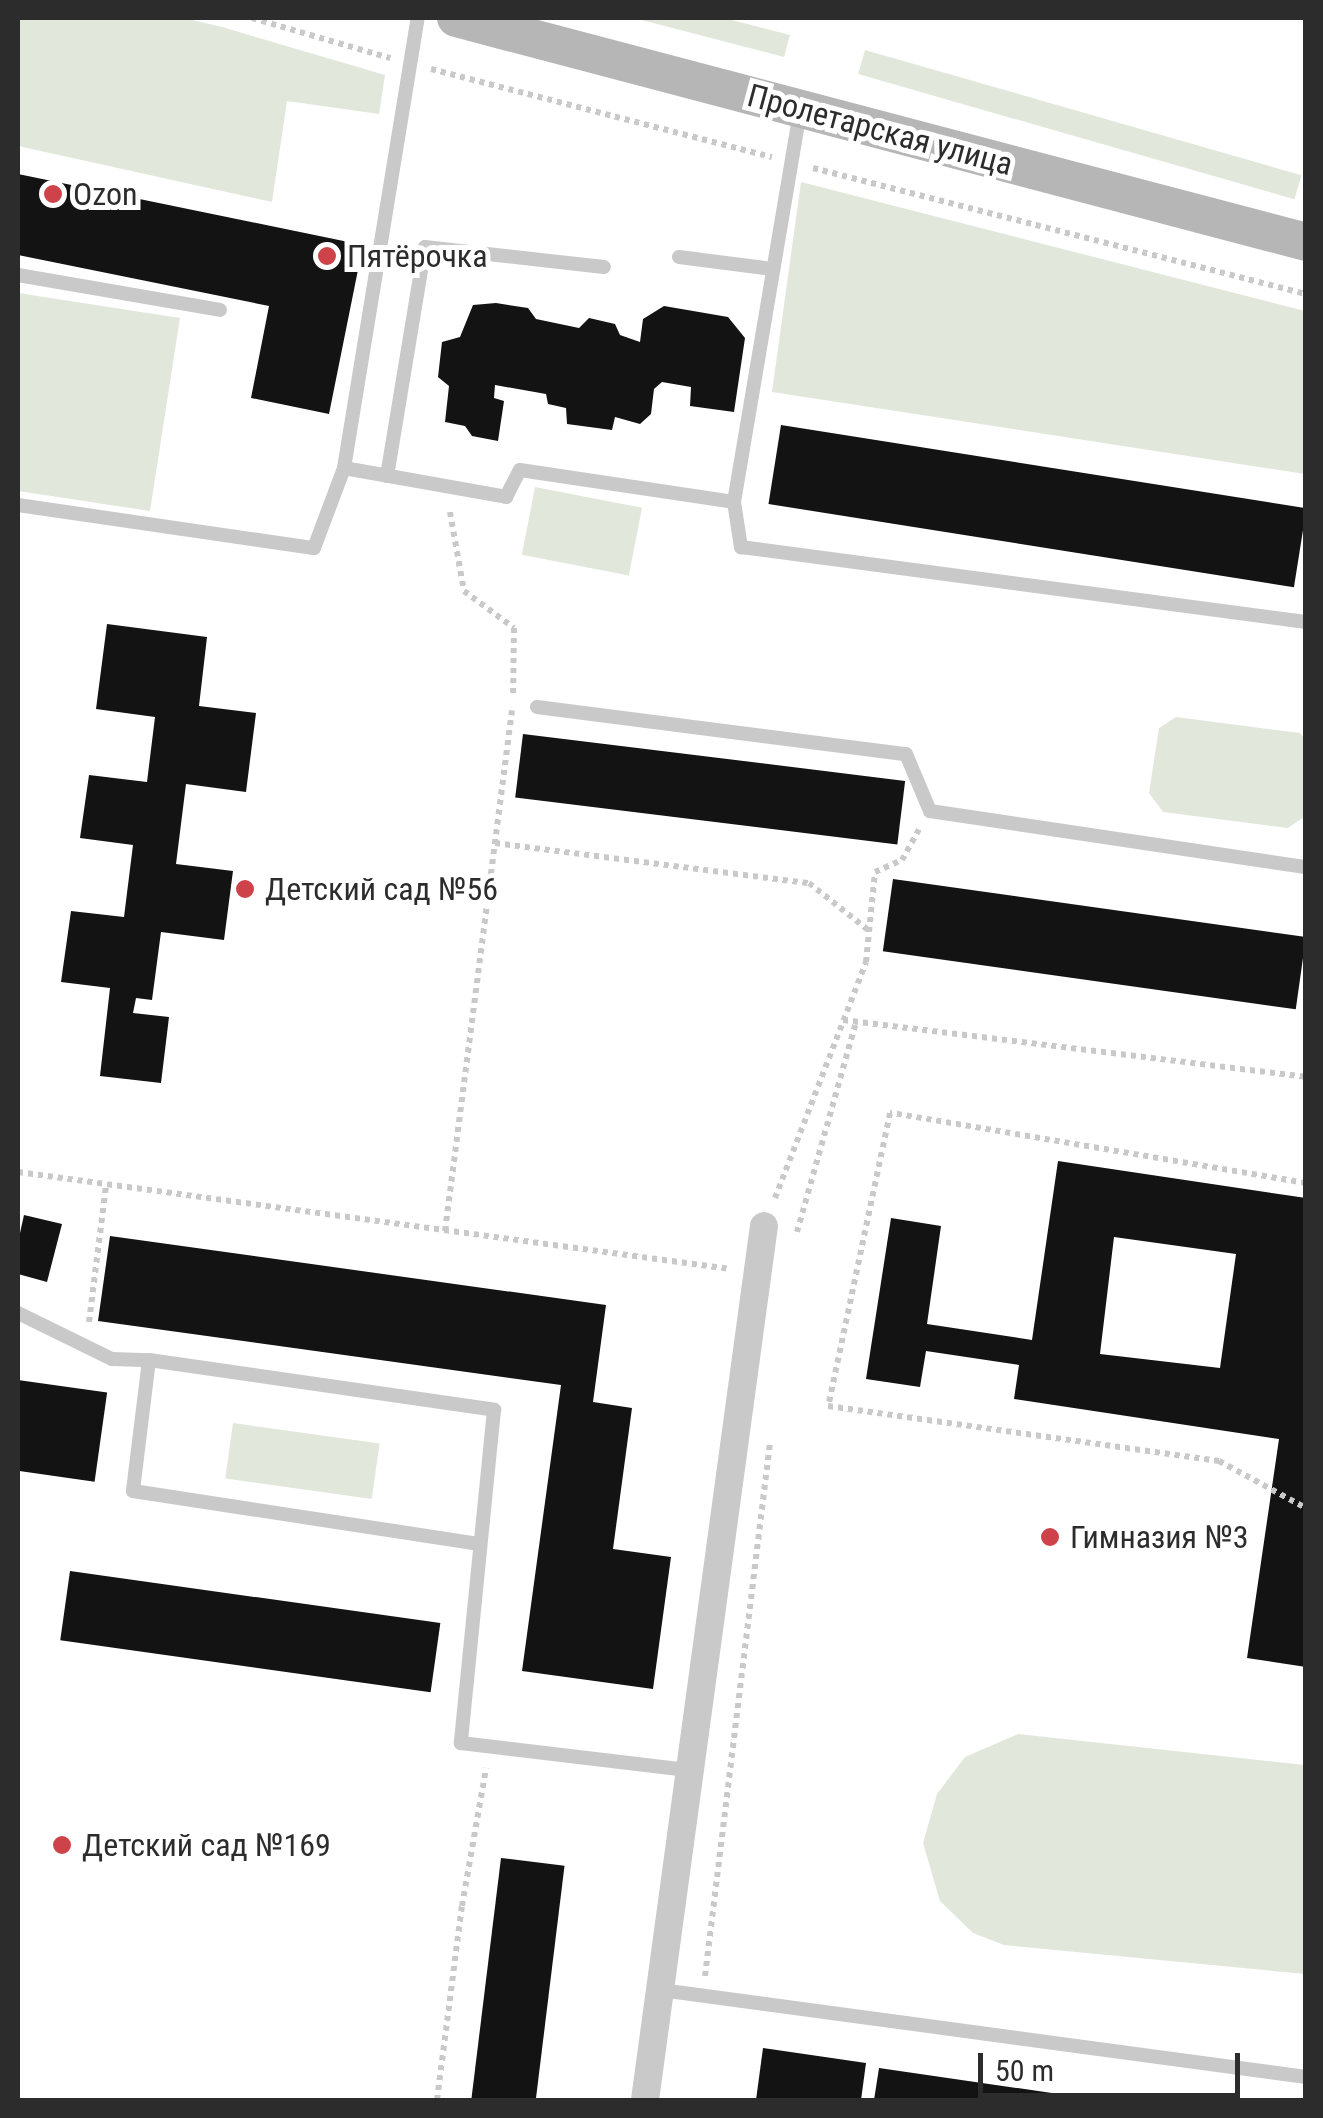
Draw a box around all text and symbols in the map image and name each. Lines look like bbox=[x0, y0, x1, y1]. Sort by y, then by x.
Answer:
street label: Пролетарская улица bbox=[743, 76, 1017, 184]
place label: Ozon bbox=[73, 175, 138, 213]
marker: Ozon bbox=[42, 183, 64, 205]
place label: Пятёрочка bbox=[347, 237, 488, 275]
marker: Пятёрочка bbox=[316, 245, 338, 267]
place label: Детский сад №56 bbox=[265, 870, 498, 908]
marker: Детский сад №56 bbox=[234, 878, 256, 900]
place label: Гимназия №3 bbox=[1070, 1518, 1249, 1556]
marker: Гимназия №3 bbox=[1039, 1526, 1061, 1548]
place label: Детский сад №169 bbox=[82, 1826, 331, 1864]
marker: Детский сад №169 bbox=[51, 1834, 73, 1856]
scale bar bbox=[983, 2033, 1246, 2095]
text: 50 m bbox=[995, 2053, 1054, 2088]

